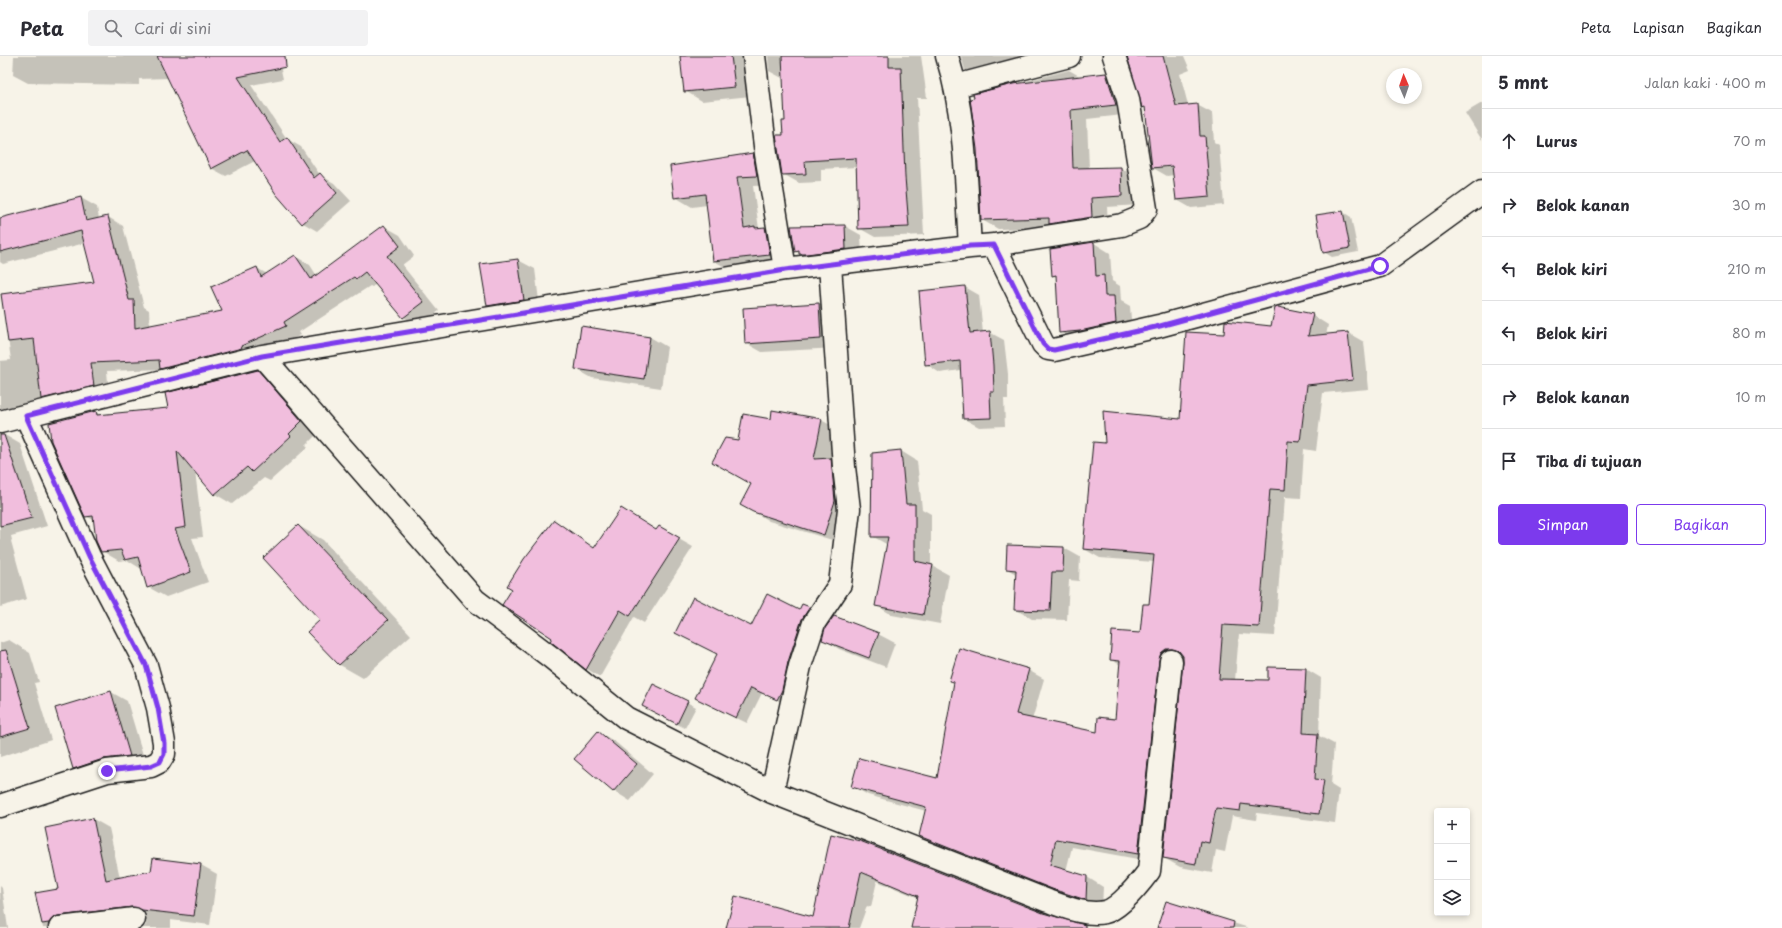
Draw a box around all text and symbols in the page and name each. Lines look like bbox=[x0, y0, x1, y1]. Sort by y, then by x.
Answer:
search box bbox=[88, 10, 368, 46]
text: Peta bbox=[20, 14, 64, 42]
text: Cari di sini bbox=[134, 16, 211, 39]
icon: search bbox=[102, 17, 124, 39]
text: Peta bbox=[1581, 17, 1611, 38]
text: Lapisan bbox=[1633, 17, 1684, 38]
text: Bagikan bbox=[1706, 17, 1762, 38]
north arrow bbox=[1386, 68, 1422, 104]
text: 5 mnt bbox=[1498, 69, 1549, 95]
text: Jalan kaki · 400 m bbox=[1644, 73, 1766, 92]
text: Lurus bbox=[1536, 129, 1577, 152]
icon: ahead bbox=[1498, 130, 1520, 152]
text: 70 m bbox=[1733, 131, 1766, 150]
text: Belok kanan bbox=[1536, 193, 1630, 216]
icon: right bbox=[1498, 194, 1520, 216]
text: 30 m bbox=[1732, 195, 1766, 214]
route start bbox=[1371, 257, 1389, 275]
text: Belok kiri bbox=[1536, 257, 1607, 280]
icon: left bbox=[1498, 258, 1520, 280]
text: 210 m bbox=[1727, 259, 1766, 278]
text: Belok kiri bbox=[1536, 321, 1607, 344]
icon: left bbox=[1498, 322, 1520, 344]
text: 80 m bbox=[1732, 323, 1766, 342]
text: Belok kanan bbox=[1536, 385, 1630, 408]
icon: right bbox=[1498, 386, 1520, 408]
text: 10 m bbox=[1736, 387, 1766, 406]
text: Tiba di tujuan bbox=[1536, 449, 1642, 472]
icon: arrive bbox=[1498, 450, 1520, 472]
button: Simpan bbox=[1498, 504, 1628, 545]
button: Bagikan bbox=[1636, 504, 1766, 545]
route end bbox=[98, 762, 116, 780]
map controls bbox=[1434, 808, 1470, 916]
button: + bbox=[1434, 808, 1470, 844]
button: − bbox=[1434, 844, 1470, 880]
button: layers bbox=[1434, 880, 1470, 916]

